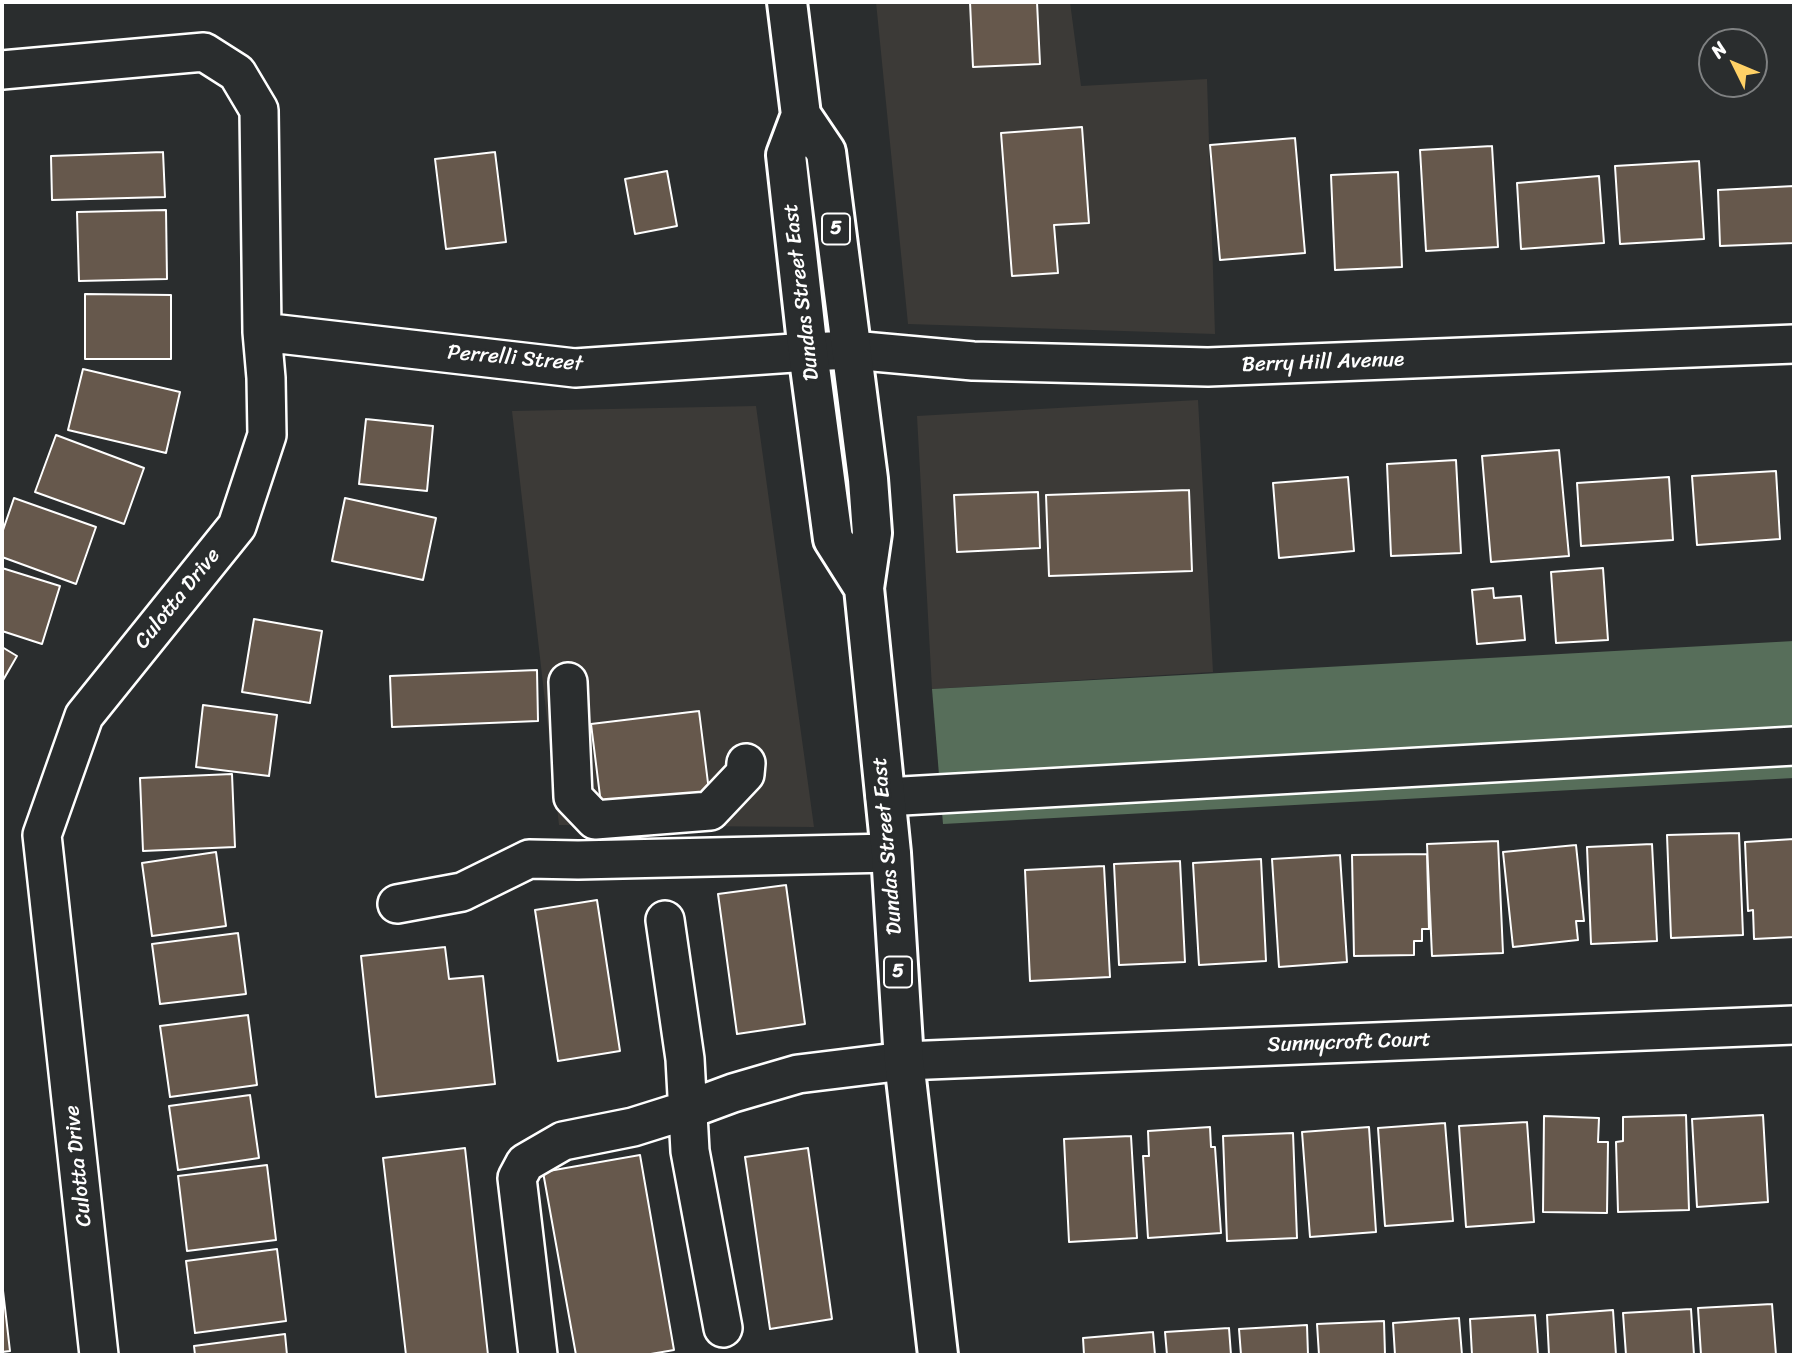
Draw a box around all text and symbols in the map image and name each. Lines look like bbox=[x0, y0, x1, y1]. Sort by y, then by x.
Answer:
north arrow bbox=[1698, 28, 1768, 98]
text: N bbox=[1702, 34, 1735, 66]
street label: Dundas Street East bbox=[779, 202, 825, 382]
road number: 5 bbox=[822, 214, 850, 244]
street label: Perrelli Street bbox=[446, 341, 584, 377]
street label: Berry Hill Avenue bbox=[1241, 348, 1405, 378]
street label: Culotta Drive bbox=[130, 544, 226, 654]
street label: Dundas Street East bbox=[868, 756, 908, 936]
road number: 5 bbox=[884, 956, 912, 988]
street label: Sunnycroft Court bbox=[1267, 1028, 1431, 1058]
street label: Culotta Drive bbox=[60, 1104, 98, 1228]

